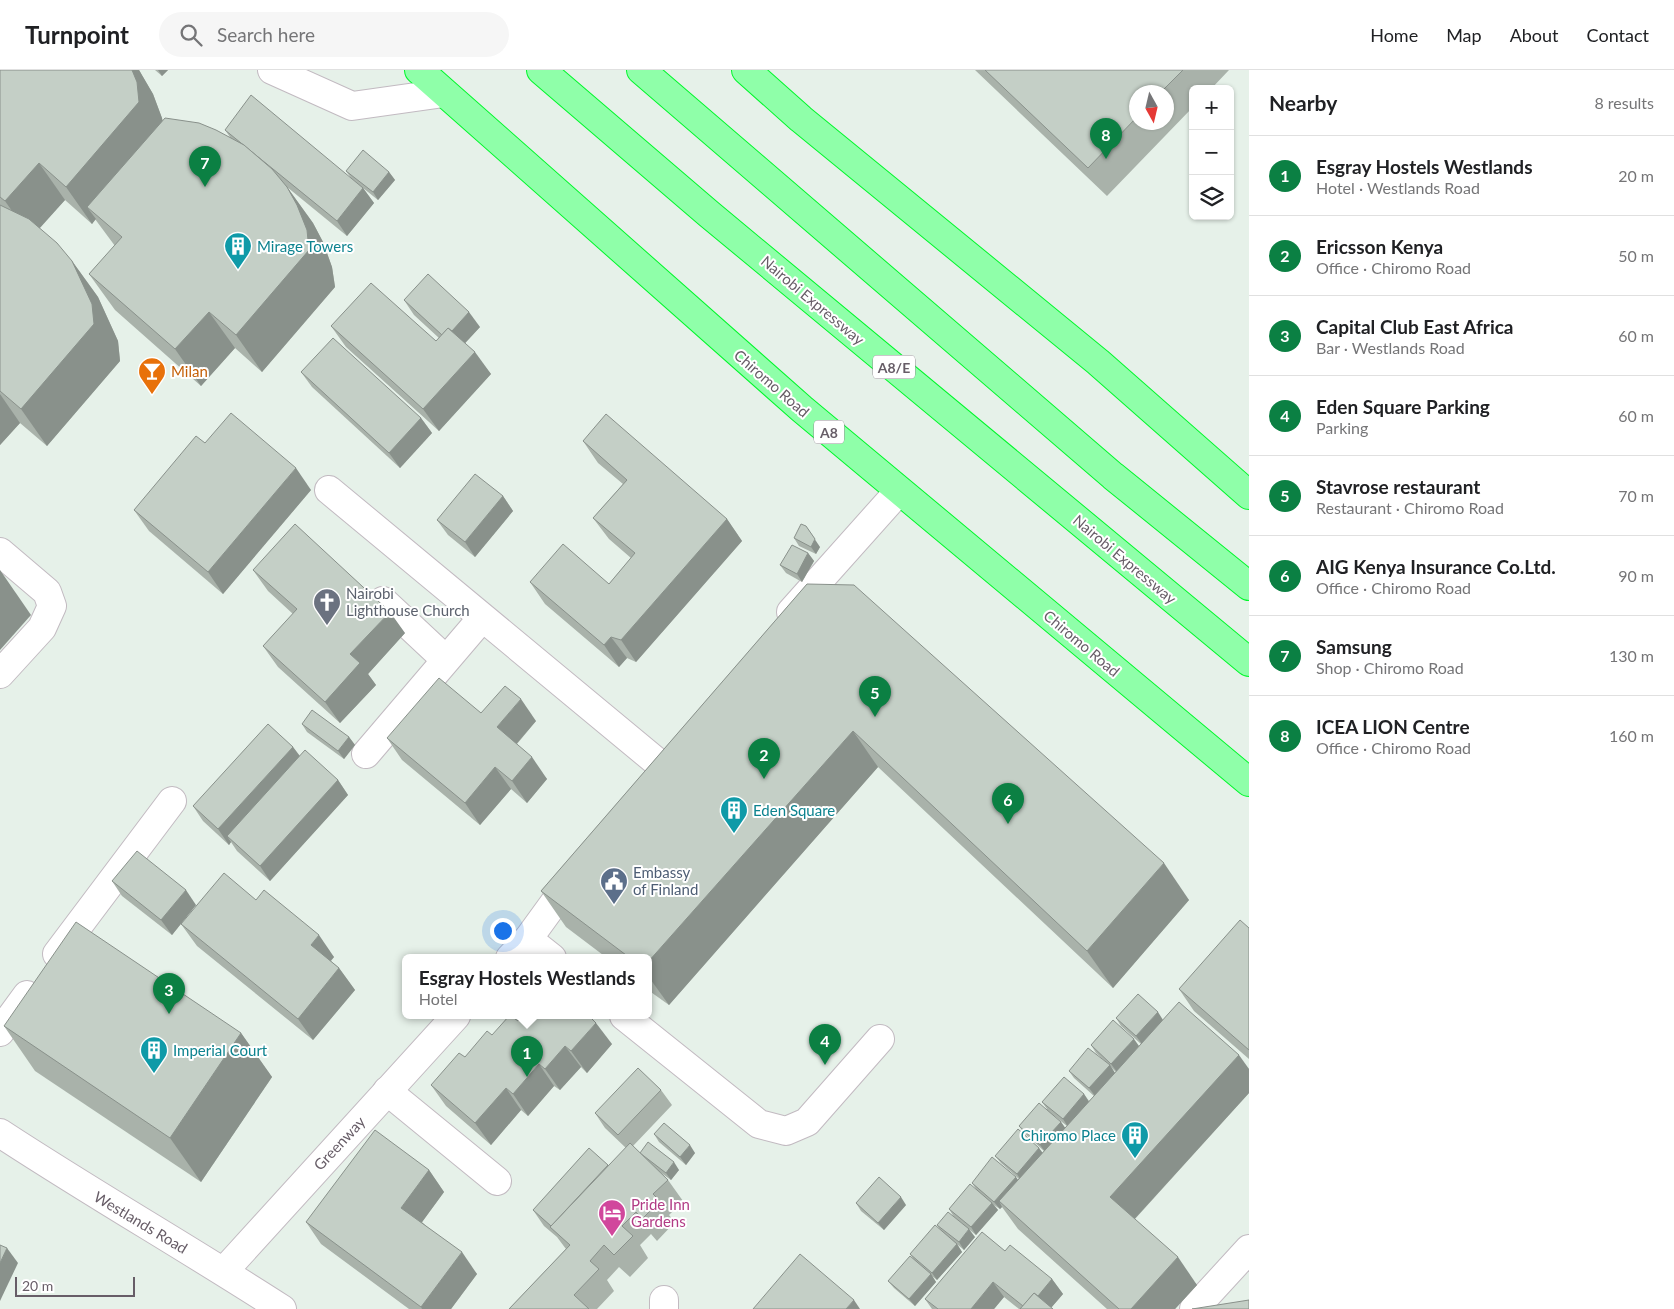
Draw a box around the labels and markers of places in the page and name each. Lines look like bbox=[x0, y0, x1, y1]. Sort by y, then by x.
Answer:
pin: 8 bbox=[1090, 118, 1122, 159]
pin: 7 bbox=[189, 146, 221, 187]
building icon: Mirage Towers bbox=[223, 231, 253, 270]
place label: Mirage Towers bbox=[257, 237, 353, 255]
bar icon: Milan bbox=[137, 356, 167, 395]
place label: Milan bbox=[171, 362, 208, 380]
place label: Nairobi Lighthouse Church bbox=[346, 584, 470, 619]
church icon: Nairobi Lighthouse Church bbox=[312, 587, 342, 626]
pin: 5 bbox=[859, 676, 891, 717]
pin: 2 bbox=[748, 738, 780, 779]
pin: 6 bbox=[992, 783, 1024, 824]
building icon: Eden Square bbox=[719, 795, 749, 834]
place label: Eden Square bbox=[753, 801, 835, 819]
place label: Embassy of Finland bbox=[633, 863, 698, 898]
public building icon: Embassy of Finland bbox=[599, 866, 629, 905]
pin: 3 bbox=[153, 973, 185, 1014]
pin: 4 bbox=[809, 1024, 841, 1065]
building icon: Imperial Court bbox=[139, 1035, 169, 1074]
pin: 1 bbox=[511, 1036, 543, 1077]
place label: Imperial Court bbox=[173, 1041, 268, 1059]
building icon: Chiromo Place bbox=[1120, 1120, 1150, 1159]
place label: Chiromo Place bbox=[1021, 1126, 1116, 1144]
place label: Pride Inn Gardens bbox=[631, 1195, 690, 1230]
hotel icon: Pride Inn Gardens bbox=[597, 1198, 627, 1237]

